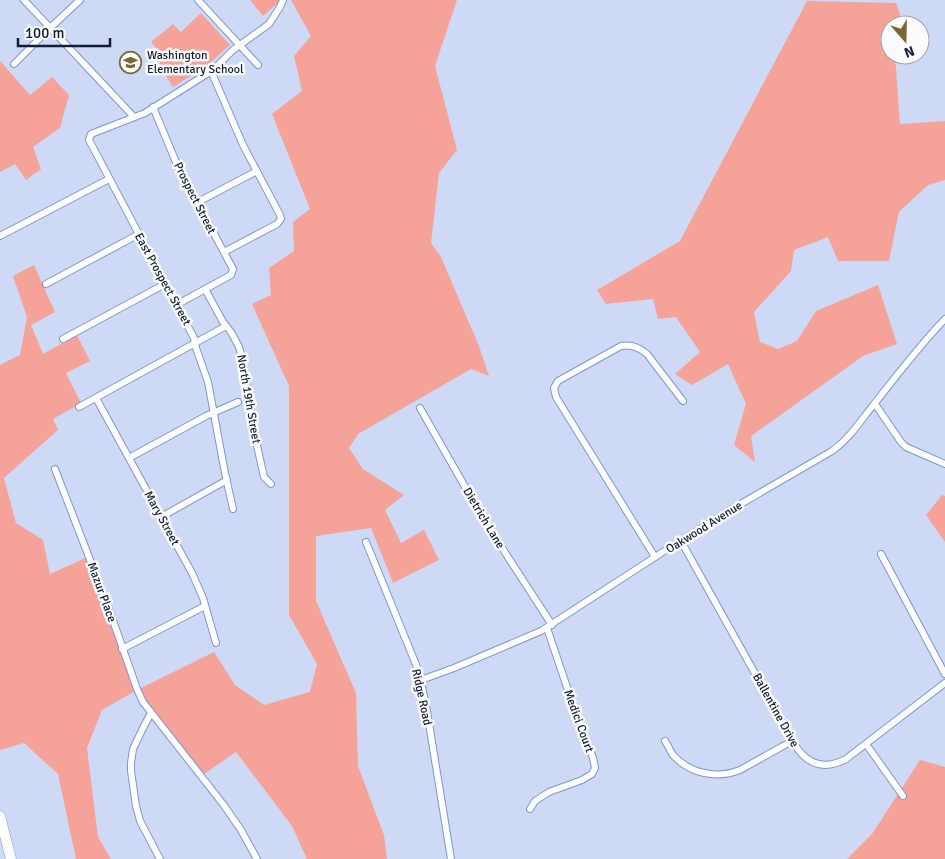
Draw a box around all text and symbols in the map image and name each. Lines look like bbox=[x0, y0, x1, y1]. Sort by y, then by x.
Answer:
scale bar bbox=[18, 15, 110, 47]
north arrow bbox=[880, 15, 930, 65]
text: 100 m bbox=[25, 24, 65, 42]
text: N bbox=[902, 42, 917, 61]
place label: Washington Elementary School bbox=[147, 48, 244, 77]
school or university icon: Washington Elementary School bbox=[119, 50, 143, 74]
street label: Prospect Street bbox=[170, 160, 219, 237]
street label: East Prospect Street bbox=[131, 230, 194, 328]
street label: North 19th Street bbox=[233, 353, 264, 445]
street label: Dietrich Lane bbox=[459, 485, 508, 552]
street label: Mary Street bbox=[140, 488, 183, 548]
street label: Oakwood Avenue bbox=[663, 498, 745, 557]
street label: Mazur Place bbox=[84, 560, 119, 624]
street label: Ridge Road bbox=[408, 667, 435, 727]
street label: Ballentine Drive bbox=[749, 671, 802, 750]
street label: Medici Court bbox=[560, 688, 597, 755]

